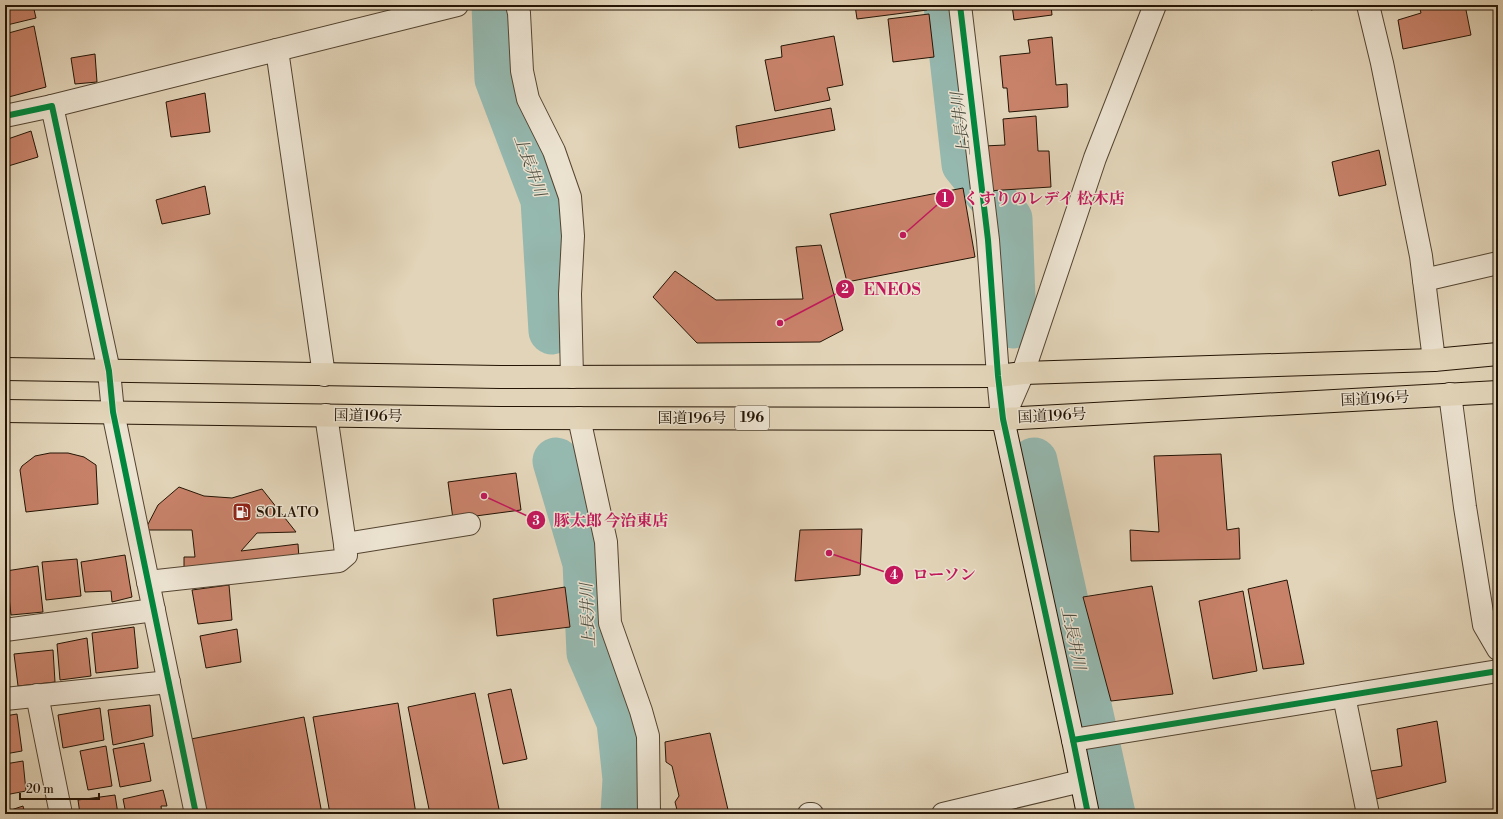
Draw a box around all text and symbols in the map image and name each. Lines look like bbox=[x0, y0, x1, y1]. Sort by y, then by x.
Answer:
water label: 上長井川 bbox=[947, 89, 975, 157]
water label: 上長井川 bbox=[510, 133, 551, 201]
callout: くすりのレデイ 松木店 bbox=[935, 184, 1134, 212]
text: くすりのレデイ 松木店 bbox=[963, 189, 1125, 209]
text: 1 bbox=[942, 191, 948, 206]
callout: ENEOS bbox=[835, 275, 928, 303]
text: ENEOS bbox=[863, 280, 921, 300]
text: 2 bbox=[841, 282, 849, 297]
street label: 国道196号 bbox=[1340, 388, 1410, 410]
street label: 国道196号 bbox=[1017, 405, 1087, 427]
street label: 国道196号 bbox=[333, 406, 403, 426]
road number: 196 bbox=[735, 406, 769, 430]
street label: 国道196号 bbox=[657, 409, 727, 428]
fuel station icon: SOLATO bbox=[231, 501, 253, 523]
place label: SOLATO bbox=[256, 503, 319, 522]
callout: 豚太郎 今治東店 bbox=[526, 506, 676, 534]
text: 豚太郎 今治東店 bbox=[554, 511, 668, 531]
text: 3 bbox=[532, 514, 540, 529]
callout: ローソン bbox=[884, 561, 984, 589]
text: ローソン bbox=[912, 565, 976, 585]
text: 4 bbox=[890, 568, 898, 583]
water label: 上長井川 bbox=[576, 581, 600, 647]
water label: 上長井川 bbox=[1057, 605, 1090, 673]
scale bar bbox=[20, 775, 99, 801]
text: 20 m bbox=[26, 782, 54, 797]

